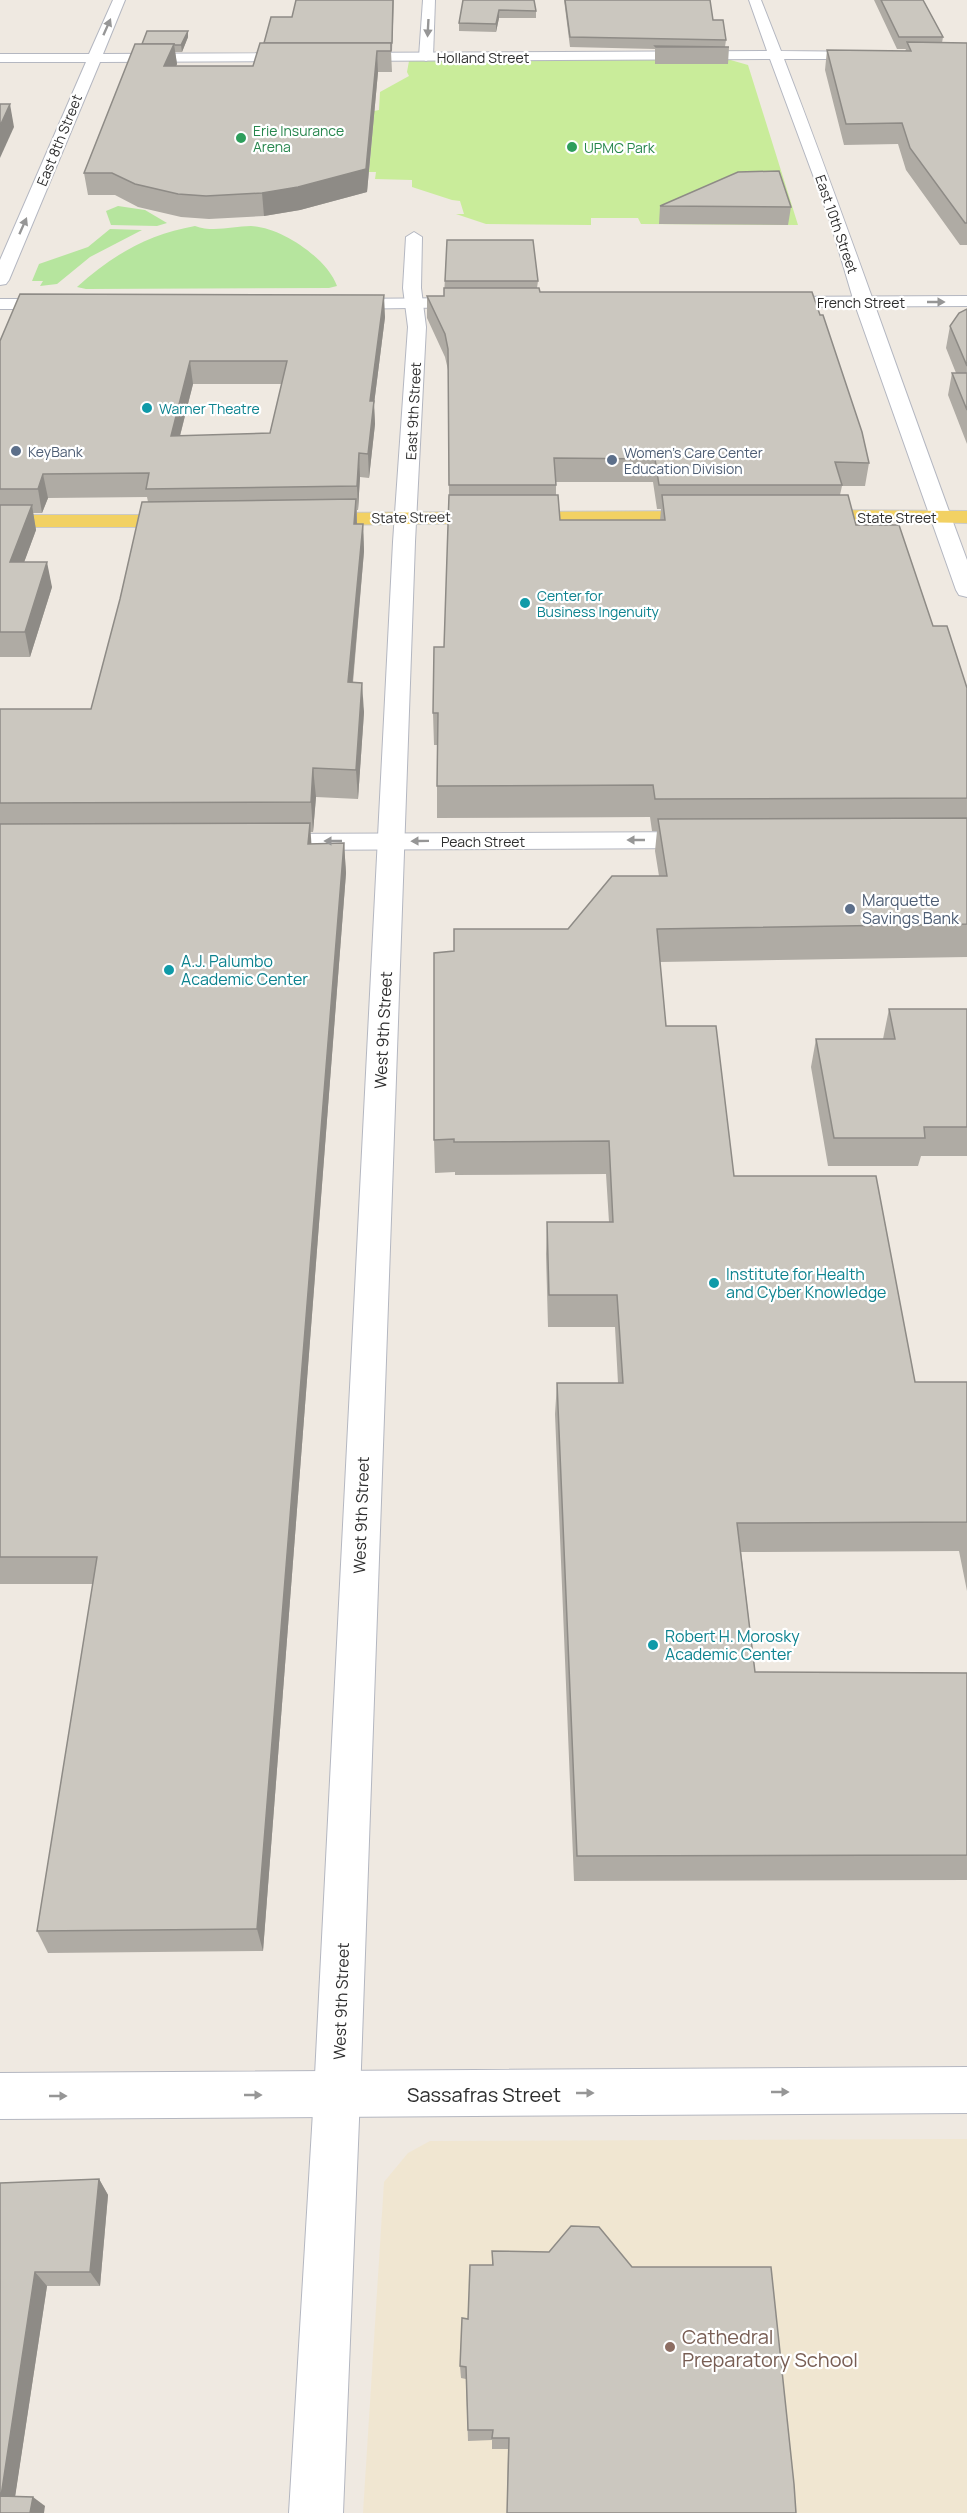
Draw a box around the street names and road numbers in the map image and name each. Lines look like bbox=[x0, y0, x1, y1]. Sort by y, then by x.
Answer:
street label: Holland Street bbox=[437, 48, 530, 67]
street label: East 8th Street bbox=[32, 91, 86, 189]
street label: East 10th Street bbox=[811, 172, 863, 276]
street label: French Street bbox=[817, 293, 905, 312]
street label: East 9th Street bbox=[401, 361, 425, 460]
street label: State Street bbox=[371, 507, 451, 527]
street label: State Street bbox=[857, 508, 937, 527]
street label: Peach Street bbox=[441, 832, 525, 851]
street label: West 9th Street bbox=[369, 971, 397, 1089]
street label: West 9th Street bbox=[348, 1456, 374, 1574]
street label: West 9th Street bbox=[328, 1942, 354, 2060]
street label: Sassafras Street bbox=[407, 2081, 561, 2108]

